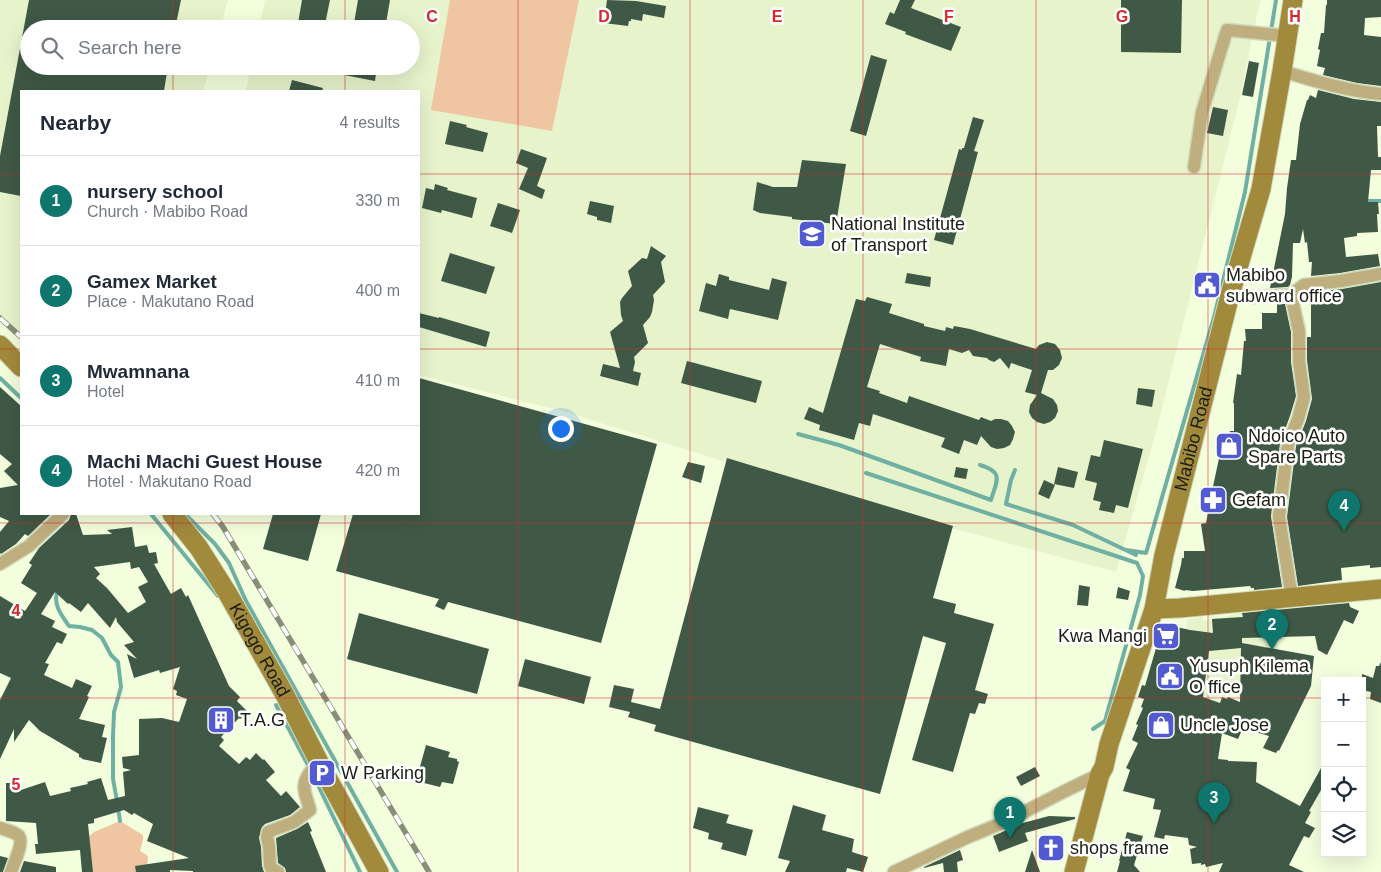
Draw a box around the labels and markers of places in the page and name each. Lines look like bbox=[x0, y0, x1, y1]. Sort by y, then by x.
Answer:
place label: National Institute of Transport bbox=[831, 214, 965, 255]
school or university icon: National Institute of Transport bbox=[797, 219, 827, 249]
place label: Mabibo subward office bbox=[1226, 265, 1342, 306]
public building icon: Mabibo subward office bbox=[1192, 270, 1222, 300]
place label: Ndoico Auto Spare Parts bbox=[1248, 426, 1345, 467]
shop icon: Ndoico Auto Spare Parts bbox=[1214, 431, 1244, 461]
pharmacy icon: Gefam bbox=[1198, 485, 1228, 515]
place label: Gefam bbox=[1232, 490, 1286, 510]
pin: 4 bbox=[1328, 490, 1360, 531]
pin: 2 bbox=[1256, 609, 1288, 650]
supermarket icon: Kwa Mangi bbox=[1151, 621, 1181, 651]
place label: Kwa Mangi bbox=[1058, 626, 1147, 646]
place label: Yusuph Kilema O ffice bbox=[1189, 656, 1310, 697]
public building icon: Yusuph Kilema O ffice bbox=[1155, 661, 1185, 691]
building icon: T.A.G bbox=[206, 705, 236, 735]
place label: T.A.G bbox=[240, 710, 285, 730]
shop icon: Uncle Jose bbox=[1146, 710, 1176, 740]
place label: Uncle Jose bbox=[1180, 715, 1269, 735]
parking icon: W Parking bbox=[307, 758, 337, 788]
place label: W Parking bbox=[341, 763, 424, 783]
pin: 3 bbox=[1198, 782, 1230, 823]
pin: 1 bbox=[994, 797, 1026, 838]
church icon: shops frame bbox=[1036, 833, 1066, 863]
place label: shops frame bbox=[1070, 838, 1169, 858]

